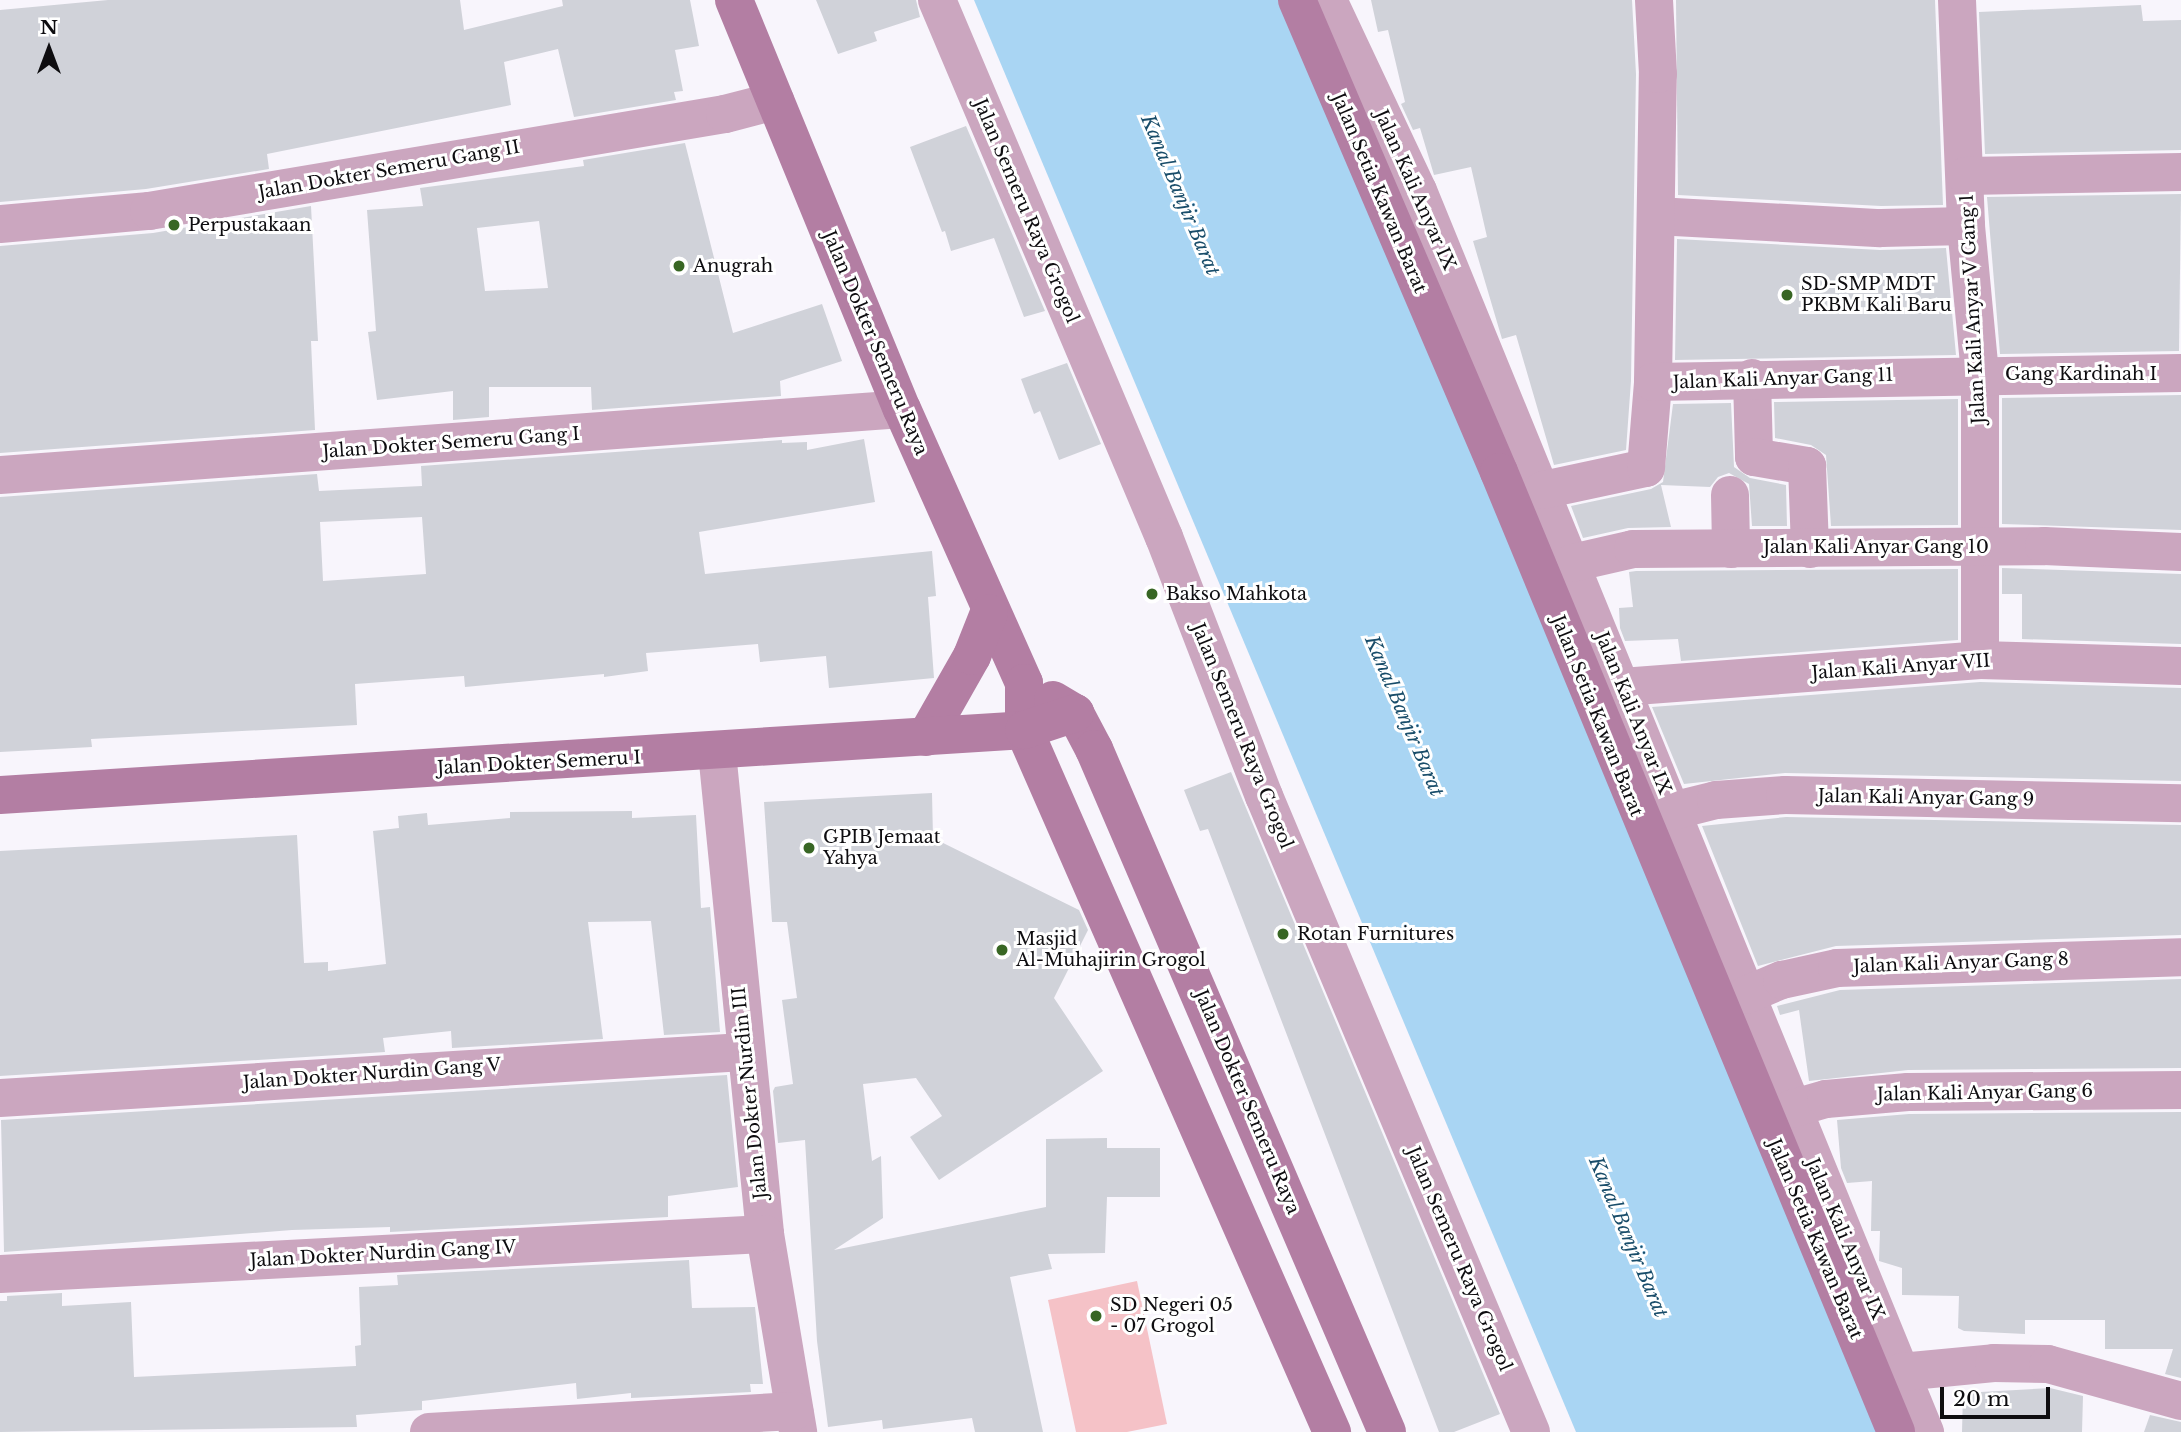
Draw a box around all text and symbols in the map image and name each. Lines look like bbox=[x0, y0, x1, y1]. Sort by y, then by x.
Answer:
north arrow bbox=[14, 14, 84, 84]
text: N bbox=[40, 16, 58, 39]
street label: Jalan Setia Kawan Barat bbox=[1327, 90, 1431, 296]
street label: Jalan Semeru Raya Grogol bbox=[969, 96, 1083, 326]
street label: Jalan Kali Anyar IX bbox=[1370, 106, 1460, 274]
water label: Kanal Banjir Barat bbox=[1136, 111, 1224, 279]
street label: Jalan Dokter Semeru Gang II bbox=[256, 136, 522, 204]
street label: Jalan Kali Anyar V Gang 1 bbox=[1956, 192, 1990, 426]
place label: Perpustakaan bbox=[188, 214, 311, 236]
marker: Perpustakaan bbox=[166, 217, 182, 233]
street label: Jalan Dokter Semeru Raya bbox=[818, 227, 932, 459]
place label: Anugrah bbox=[693, 255, 773, 277]
marker: Anugrah bbox=[671, 258, 687, 274]
place label: SD-SMP MDT PKBM Kali Baru bbox=[1801, 274, 1951, 316]
marker: SD-SMP MDT PKBM Kali Baru bbox=[1779, 287, 1795, 303]
street label: Gang Kardinah I bbox=[2005, 363, 2157, 385]
street label: Jalan Kali Anyar Gang 11 bbox=[1672, 364, 1894, 394]
street label: Jalan Dokter Semeru Gang I bbox=[321, 423, 581, 463]
street label: Jalan Kali Anyar Gang 10 bbox=[1763, 536, 1989, 558]
place label: Bakso Mahkota bbox=[1166, 583, 1307, 605]
marker: Bakso Mahkota bbox=[1144, 586, 1160, 602]
street label: Jalan Setia Kawan Barat bbox=[1547, 612, 1647, 820]
street label: Jalan Semeru Raya Grogol bbox=[1187, 620, 1297, 852]
street label: Jalan Kali Anyar IX bbox=[1590, 628, 1676, 798]
water label: Kanal Banjir Barat bbox=[1360, 632, 1448, 800]
street label: Jalan Kali Anyar VII bbox=[1810, 650, 1992, 684]
street label: Jalan Dokter Semeru I bbox=[436, 747, 642, 779]
street label: Jalan Kali Anyar Gang 9 bbox=[1817, 785, 2035, 811]
place label: GPIB Jemaat Yahya bbox=[823, 827, 940, 870]
marker: GPIB Jemaat Yahya bbox=[801, 840, 817, 856]
place label: Rotan Furnitures bbox=[1297, 923, 1454, 945]
marker: Rotan Furnitures bbox=[1275, 926, 1291, 942]
place label: Masjid Al-Muhajirin Grogol bbox=[1016, 929, 1206, 972]
marker: Masjid Al-Muhajirin Grogol bbox=[994, 942, 1010, 958]
street label: Jalan Kali Anyar Gang 8 bbox=[1852, 948, 2070, 978]
street label: Jalan Dokter Nurdin III bbox=[728, 985, 772, 1201]
street label: Jalan Dokter Semeru Raya bbox=[1190, 986, 1304, 1218]
street label: Jalan Dokter Nurdin Gang V bbox=[242, 1054, 502, 1094]
street label: Jalan Kali Anyar Gang 6 bbox=[1876, 1080, 2094, 1106]
street label: Jalan Setia Kawan Barat bbox=[1763, 1136, 1867, 1342]
street label: Jalan Semeru Raya Grogol bbox=[1402, 1144, 1516, 1374]
water label: Kanal Banjir Barat bbox=[1584, 1153, 1672, 1321]
street label: Jalan Kali Anyar IX bbox=[1801, 1155, 1889, 1323]
street label: Jalan Dokter Nurdin Gang IV bbox=[249, 1236, 517, 1272]
place label: SD Negeri 05 - 07 Grogol bbox=[1110, 1295, 1233, 1338]
marker: SD Negeri 05 - 07 Grogol bbox=[1088, 1308, 1104, 1324]
scale bar bbox=[1943, 1372, 2053, 1416]
text: 20 m bbox=[1953, 1386, 2010, 1412]

